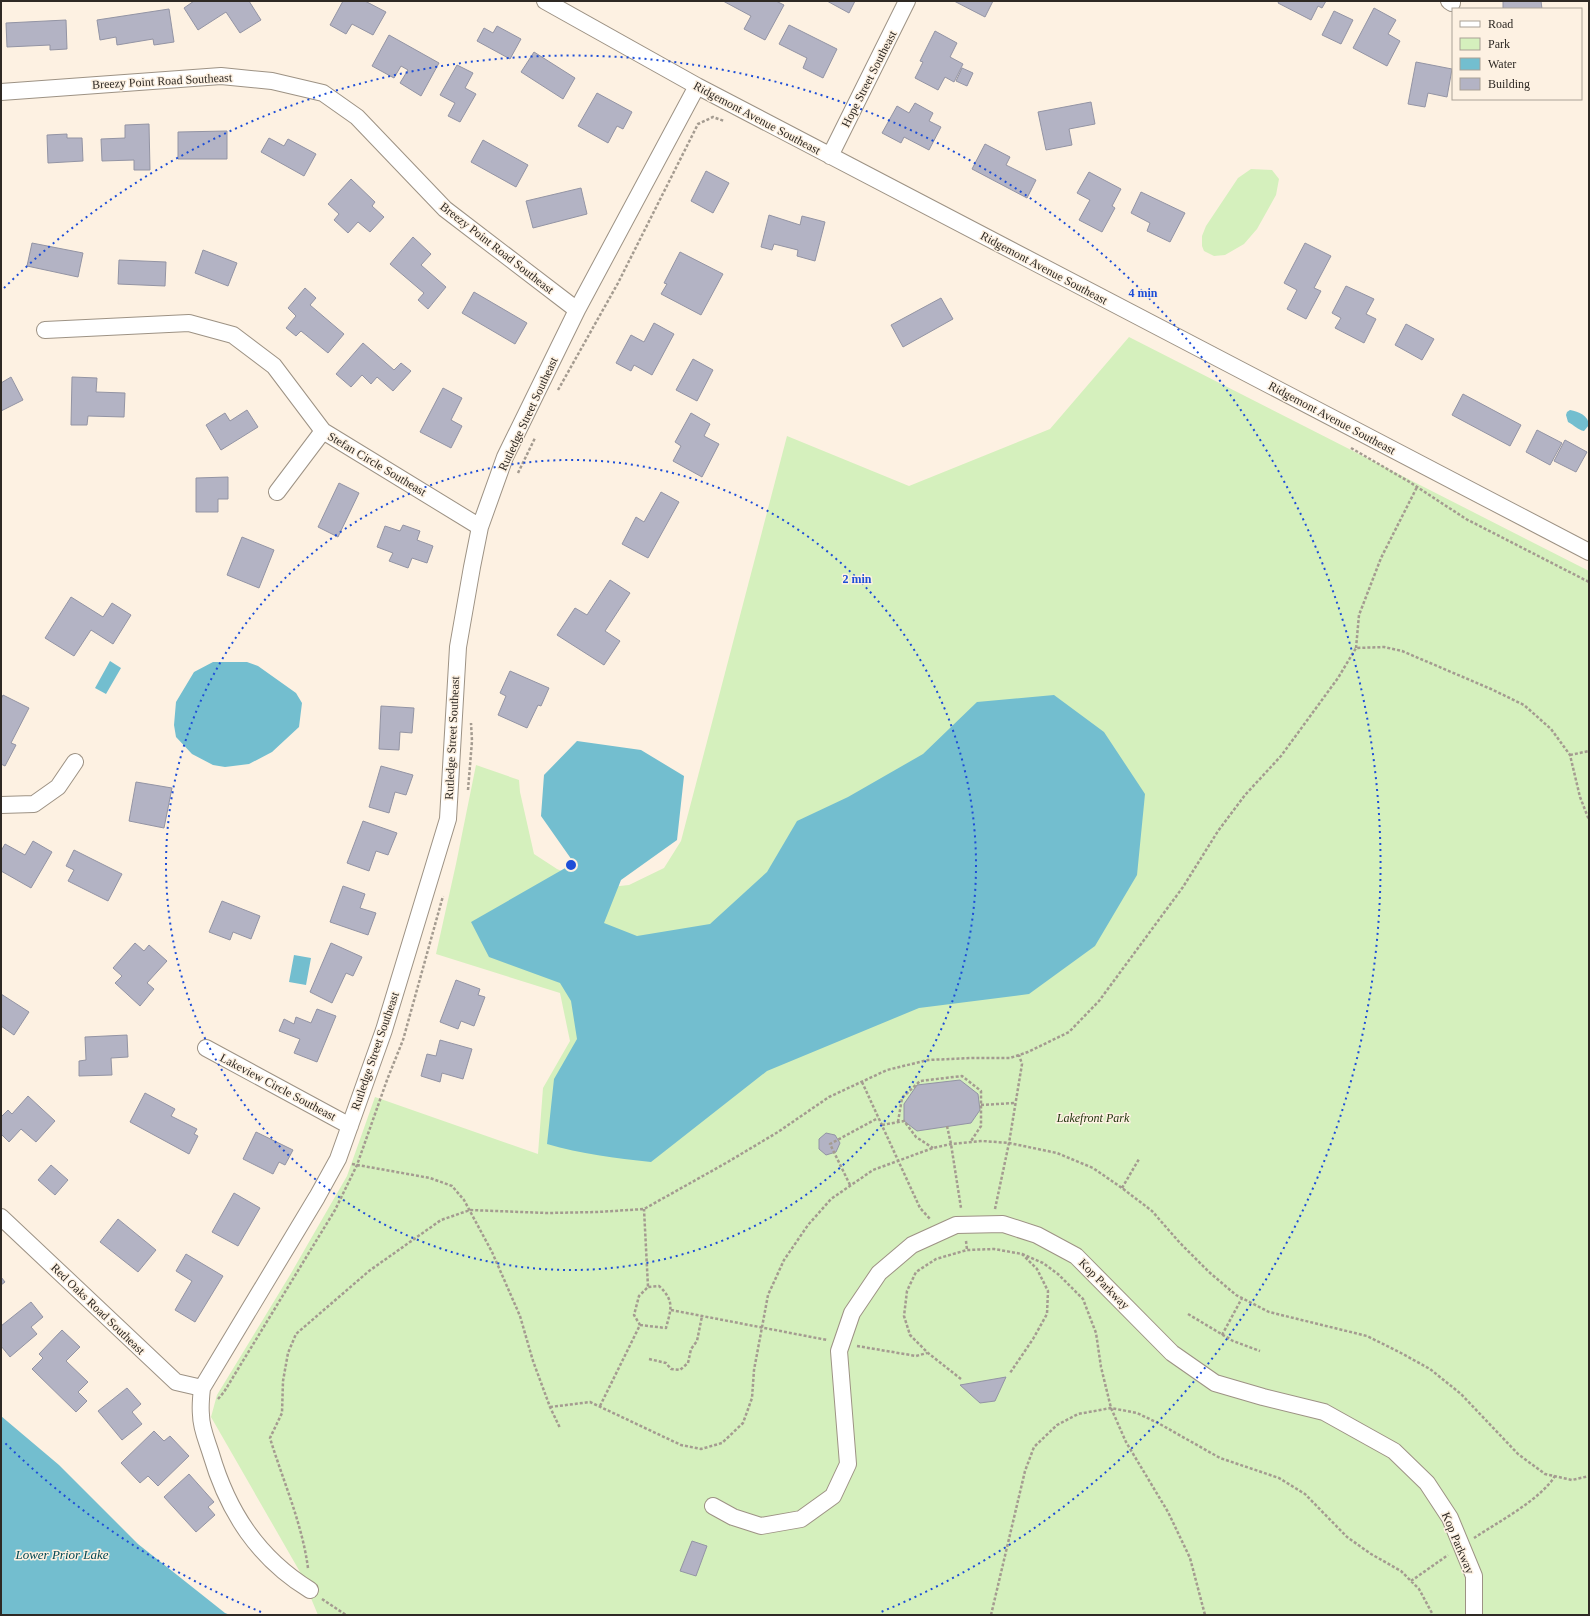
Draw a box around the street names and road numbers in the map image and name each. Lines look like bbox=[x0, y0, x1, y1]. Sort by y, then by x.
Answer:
street label: Hope Street Southeast bbox=[839, 28, 900, 130]
street label: Breezy Point Road Southeast bbox=[92, 70, 233, 92]
street label: Ridgemont Avenue Southeast bbox=[691, 79, 823, 158]
street label: Breezy Point Road Southeast bbox=[437, 199, 557, 297]
street label: Ridgemont Avenue Southeast bbox=[978, 229, 1110, 308]
street label: Rutledge Street Southeast bbox=[495, 354, 561, 473]
street label: Ridgemont Avenue Southeast bbox=[1266, 379, 1398, 458]
street label: Stefan Circle Southeast bbox=[325, 429, 429, 499]
street label: Rutledge Street Southeast bbox=[442, 675, 462, 800]
street label: Rutledge Street Southeast bbox=[348, 989, 402, 1112]
street label: Lakeview Circle Southeast bbox=[218, 1050, 339, 1124]
street label: Kop Parkway bbox=[1076, 1256, 1132, 1312]
street label: Red Oaks Road Southeast bbox=[48, 1261, 148, 1358]
street label: Kop Parkway bbox=[1439, 1510, 1477, 1576]

